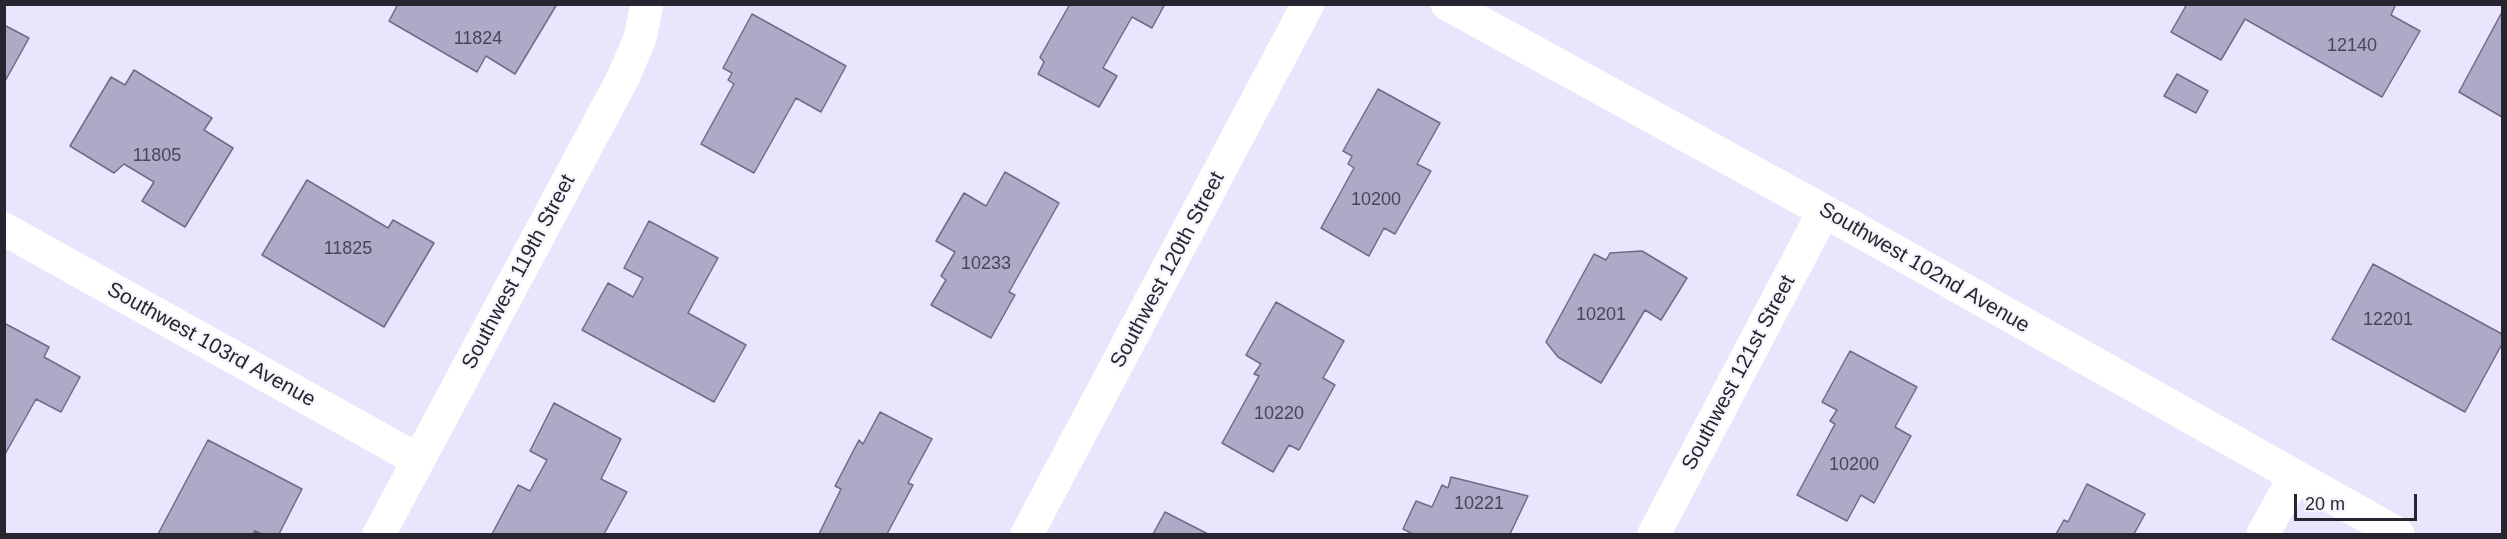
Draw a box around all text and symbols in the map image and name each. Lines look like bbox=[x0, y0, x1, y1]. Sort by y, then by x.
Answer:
house number: 11824 bbox=[454, 28, 502, 50]
house number: 12140 bbox=[2327, 35, 2377, 57]
house number: 11805 bbox=[133, 145, 181, 167]
street label: Southwest 120th Street bbox=[1106, 168, 1230, 372]
street label: Southwest 119th Street bbox=[457, 170, 581, 374]
house number: 10200 bbox=[1351, 189, 1401, 211]
street label: Southwest 102nd Avenue bbox=[1814, 197, 2034, 339]
house number: 11825 bbox=[324, 238, 372, 260]
house number: 10233 bbox=[961, 253, 1011, 275]
street label: Southwest 121st Street bbox=[1677, 271, 1801, 475]
street label: Southwest 103rd Avenue bbox=[102, 277, 320, 413]
house number: 10201 bbox=[1576, 304, 1626, 326]
house number: 12201 bbox=[2363, 309, 2413, 331]
house number: 10220 bbox=[1254, 403, 1304, 425]
house number: 10200 bbox=[1829, 454, 1879, 476]
scale bar bbox=[2297, 482, 2420, 520]
house number: 10221 bbox=[1454, 493, 1504, 515]
text: 20 m bbox=[2305, 494, 2345, 514]

